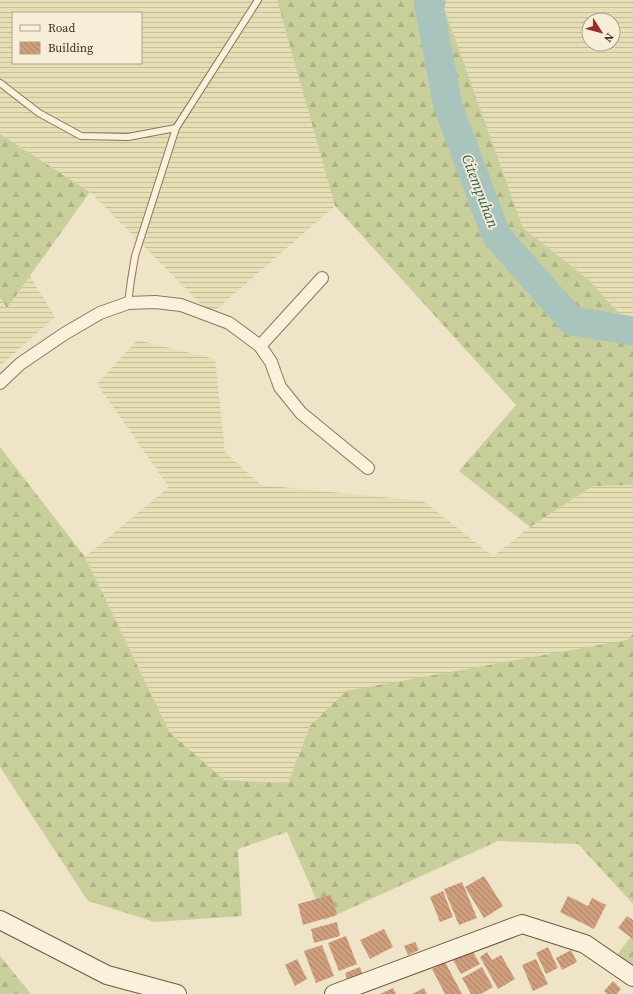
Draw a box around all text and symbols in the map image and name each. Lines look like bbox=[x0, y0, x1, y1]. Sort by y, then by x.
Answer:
legend bbox=[12, 12, 142, 64]
north arrow bbox=[581, 12, 621, 52]
text: Road bbox=[48, 20, 75, 36]
text: N bbox=[600, 30, 617, 45]
text: Building bbox=[48, 40, 93, 56]
water label: Citempuhan bbox=[457, 151, 504, 231]

